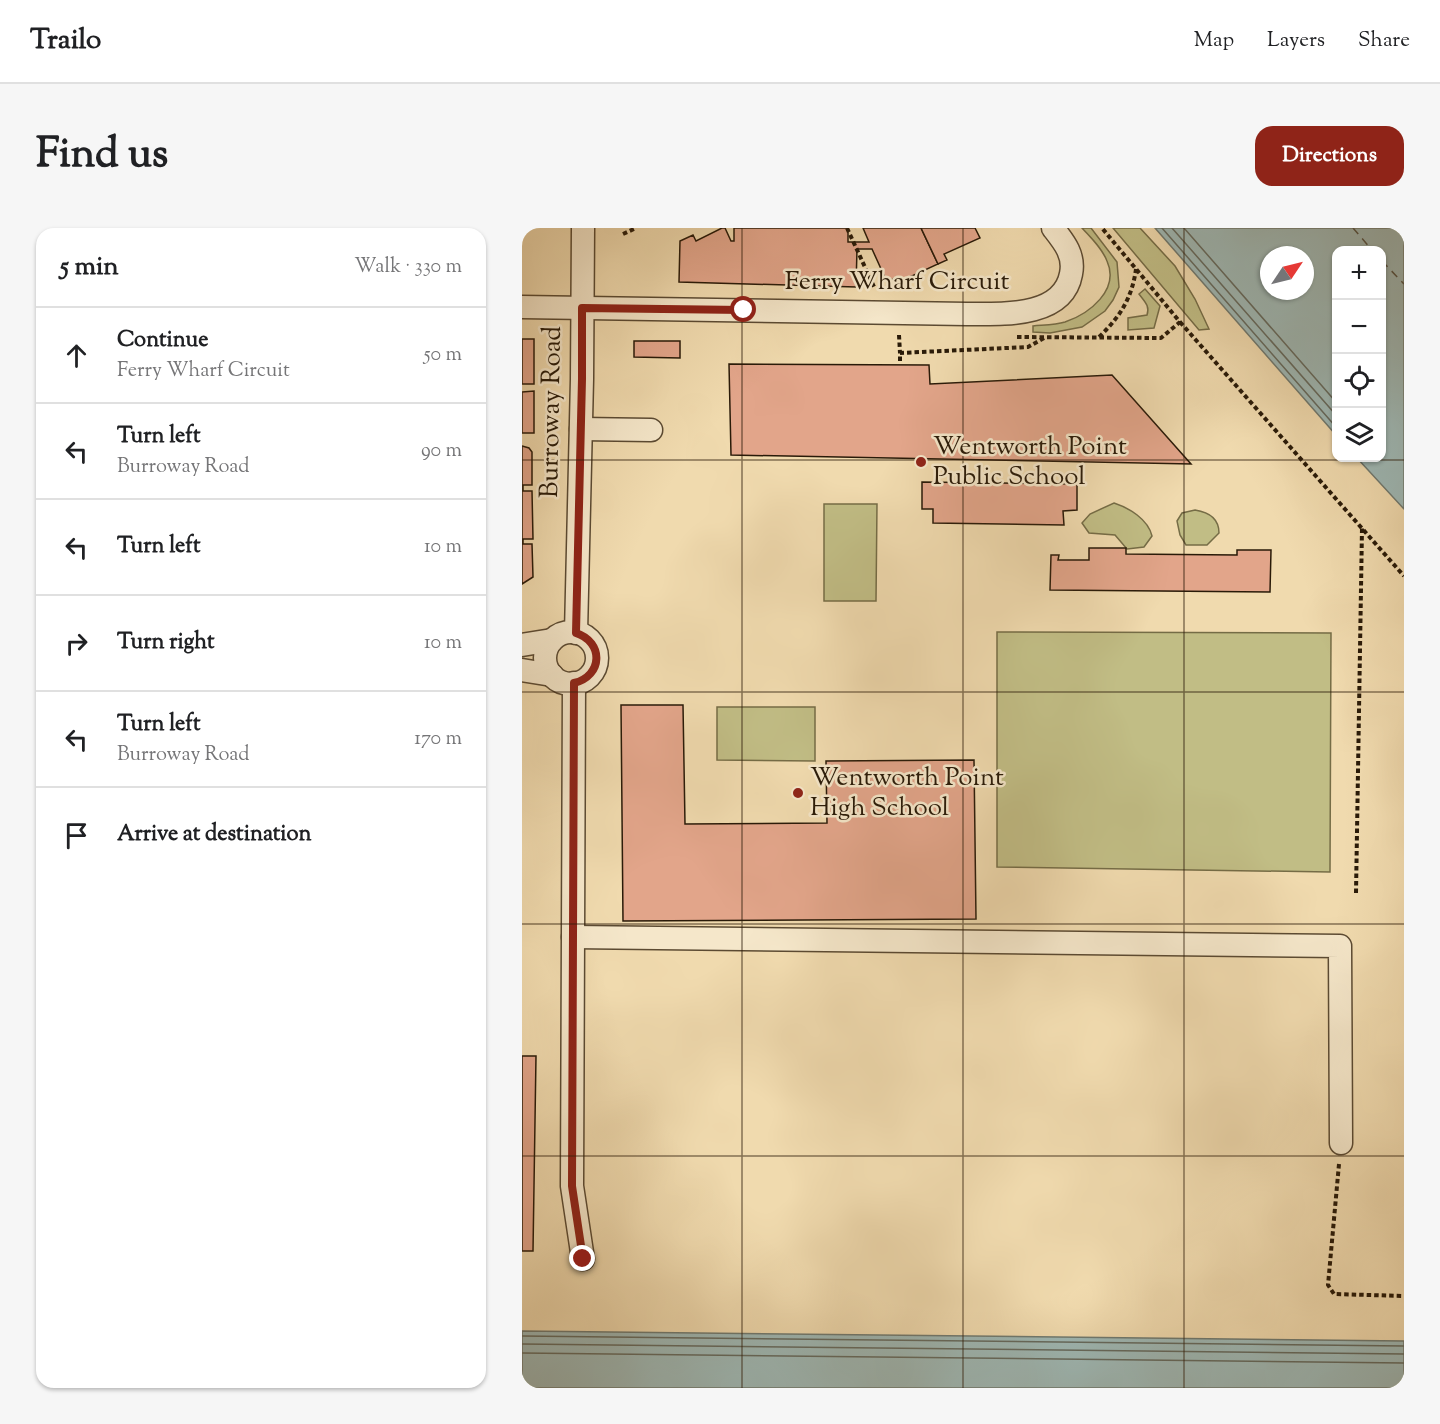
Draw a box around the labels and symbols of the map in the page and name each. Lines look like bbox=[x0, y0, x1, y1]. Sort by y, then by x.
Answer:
north arrow bbox=[1260, 246, 1314, 300]
street label: Ferry Wharf Circuit bbox=[785, 264, 1009, 301]
route start bbox=[730, 296, 756, 322]
street label: Burroway Road bbox=[532, 325, 572, 498]
place label: Wentworth Point Public School bbox=[933, 429, 1127, 496]
marker: Wentworth Point Public School bbox=[914, 455, 928, 469]
place label: Wentworth Point High School bbox=[810, 760, 1004, 827]
marker: Wentworth Point High School bbox=[791, 786, 805, 800]
route end bbox=[569, 1245, 595, 1271]

